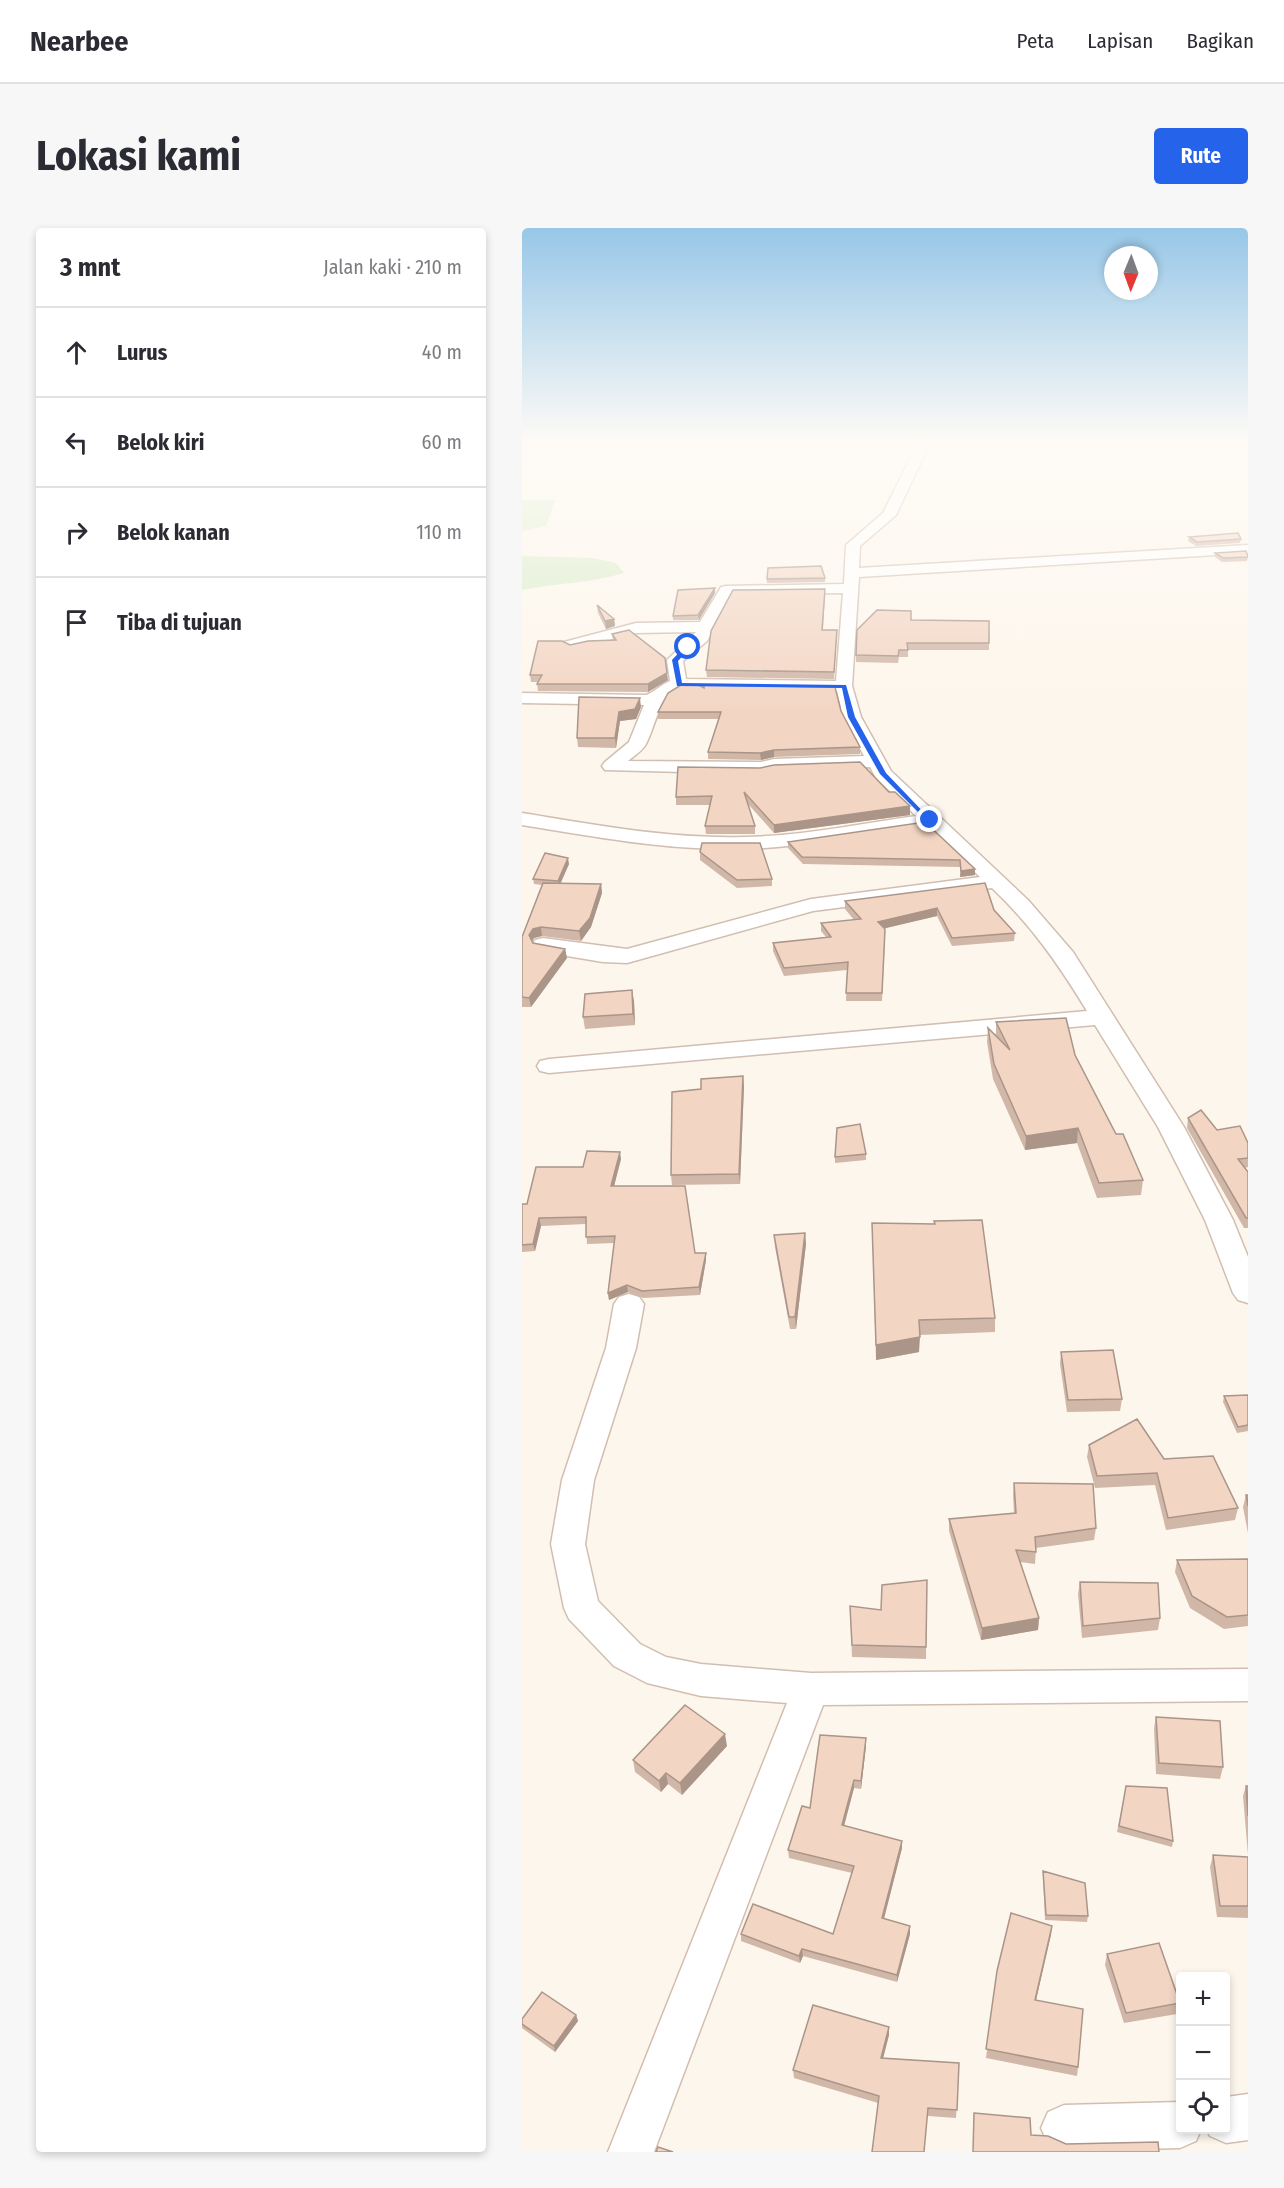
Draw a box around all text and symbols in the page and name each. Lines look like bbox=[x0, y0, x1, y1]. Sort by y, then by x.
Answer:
text: Nearbee bbox=[30, 25, 129, 58]
text: Peta bbox=[1017, 28, 1054, 54]
text: Lapisan bbox=[1087, 28, 1153, 54]
text: Bagikan bbox=[1186, 28, 1254, 54]
button: Rute bbox=[1154, 128, 1248, 184]
text: Lokasi kami bbox=[36, 131, 241, 181]
north arrow bbox=[1104, 246, 1158, 300]
text: 3 mnt bbox=[60, 252, 120, 283]
text: Jalan kaki · 210 m bbox=[323, 255, 462, 279]
icon: ahead bbox=[60, 336, 93, 369]
text: Lurus bbox=[117, 339, 167, 366]
text: 40 m bbox=[422, 340, 462, 364]
icon: left bbox=[60, 426, 93, 459]
text: Belok kiri bbox=[117, 429, 205, 456]
text: 60 m bbox=[422, 430, 462, 454]
icon: right bbox=[60, 516, 93, 549]
text: Belok kanan bbox=[117, 519, 230, 546]
text: 110 m bbox=[416, 520, 462, 544]
icon: arrive bbox=[60, 606, 93, 639]
text: Tiba di tujuan bbox=[117, 609, 242, 636]
route start bbox=[674, 633, 700, 659]
route end bbox=[916, 806, 942, 832]
map controls bbox=[1176, 1972, 1230, 2134]
button: + bbox=[1176, 1972, 1230, 2026]
button: − bbox=[1176, 2026, 1230, 2080]
button: locate bbox=[1176, 2080, 1230, 2134]

